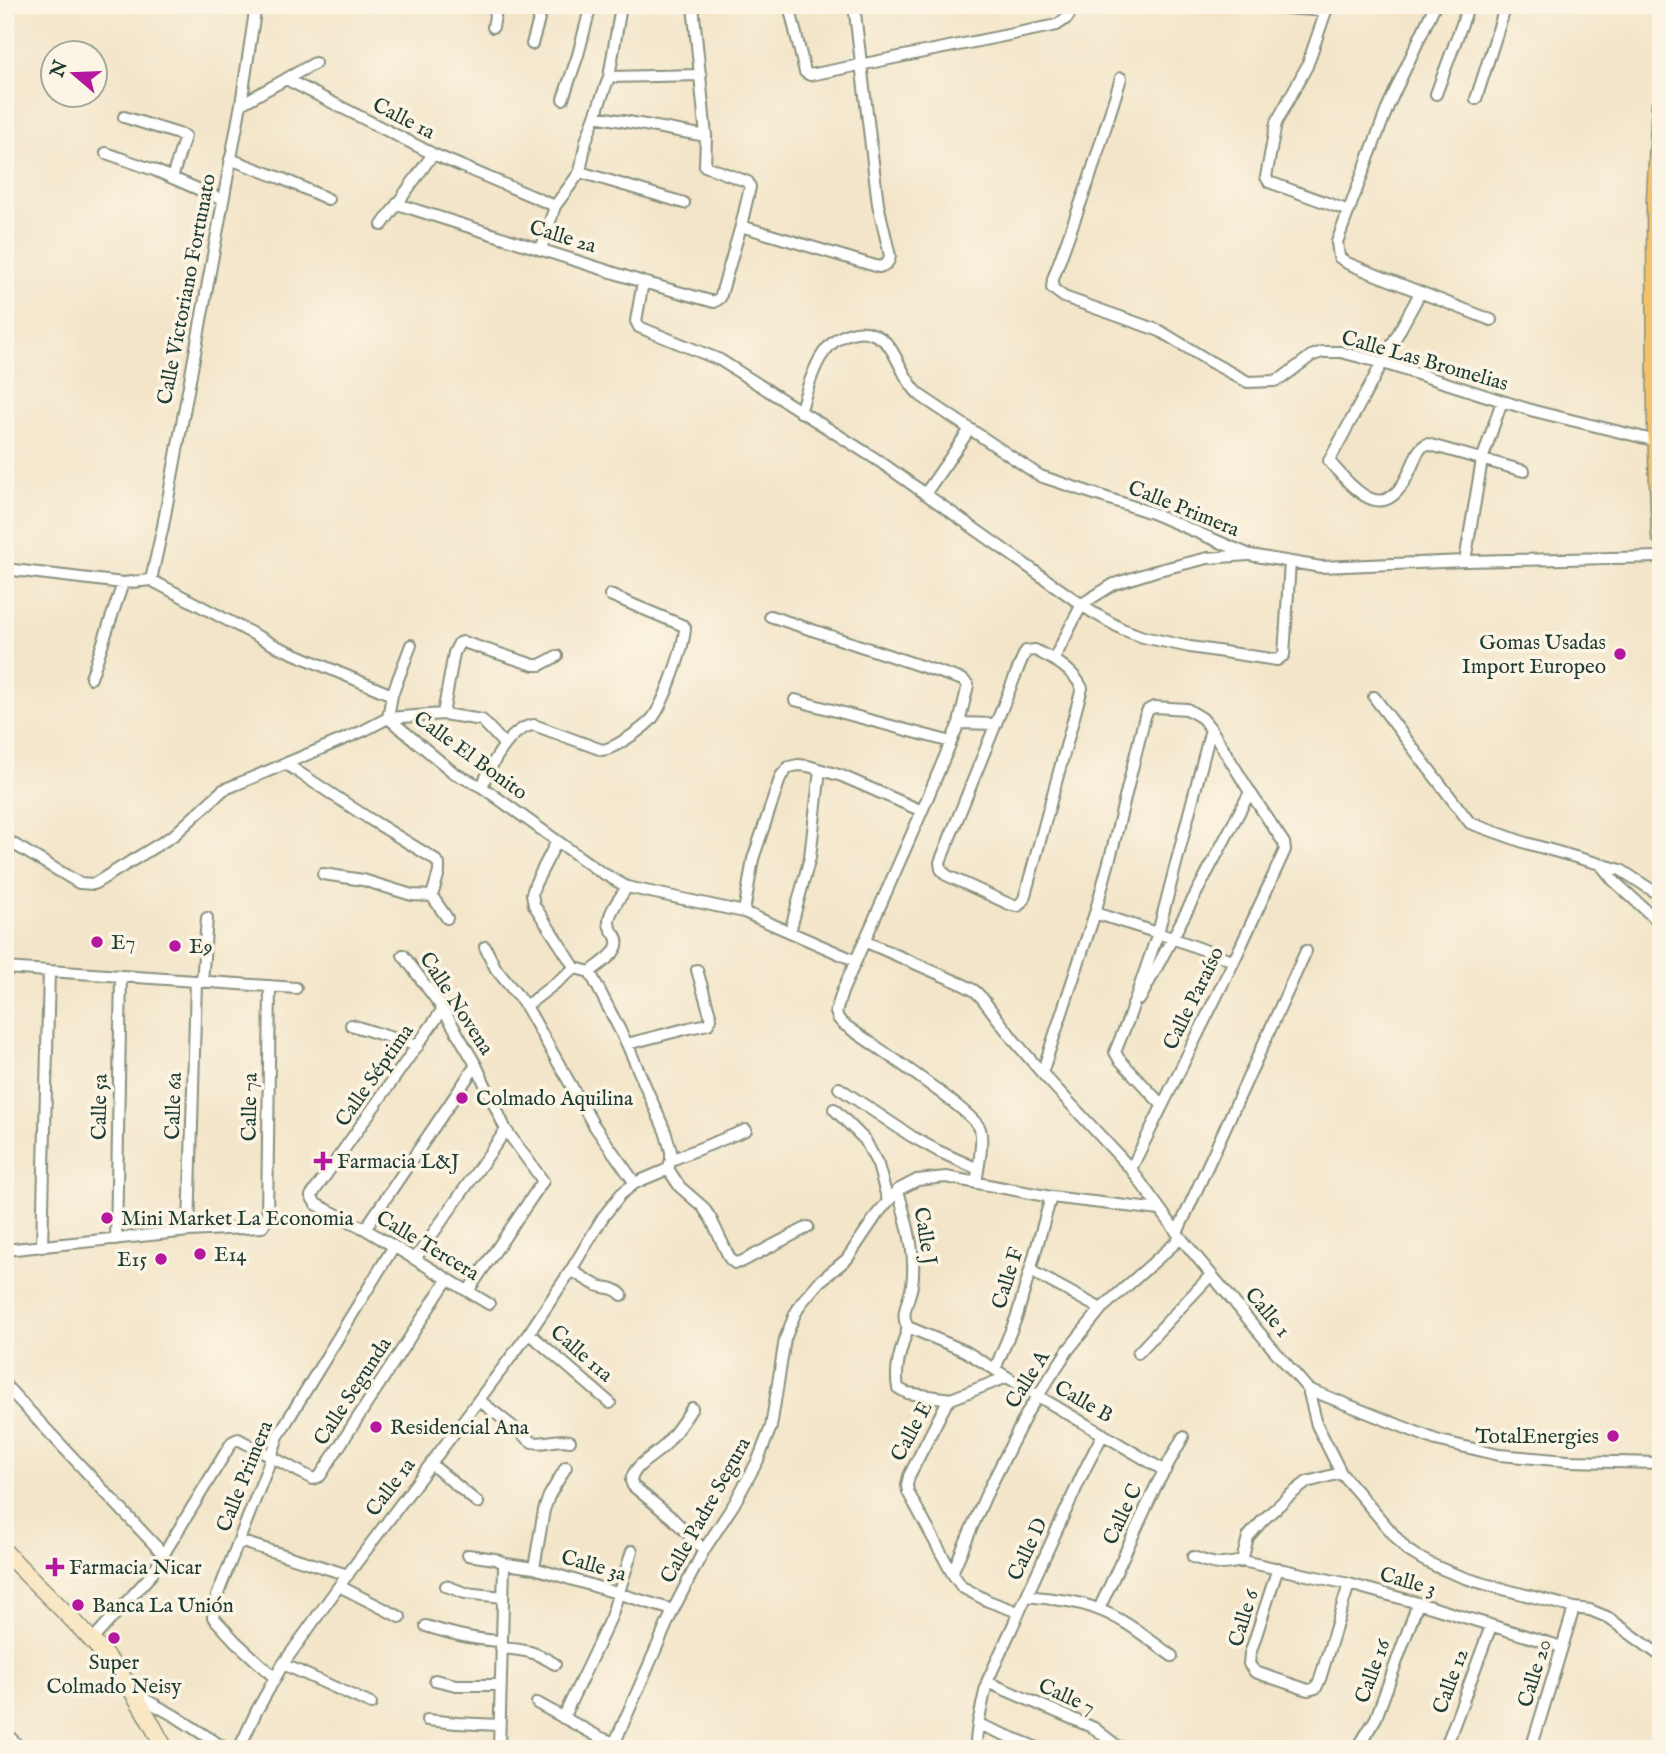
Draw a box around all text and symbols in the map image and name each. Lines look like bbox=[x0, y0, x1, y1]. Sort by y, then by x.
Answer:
north arrow bbox=[38, 38, 108, 108]
text: N bbox=[45, 57, 74, 82]
street label: Calle 1a bbox=[368, 92, 440, 147]
street label: Calle Victoriano Fortunato bbox=[152, 171, 223, 407]
street label: Calle 2a bbox=[526, 214, 600, 261]
street label: Calle Las Bromelias bbox=[1338, 325, 1511, 398]
street label: Calle Primera bbox=[1124, 475, 1244, 544]
place label: Gomas Usadas Import Europeo bbox=[1462, 630, 1606, 681]
marker: Gomas Usadas Import Europeo bbox=[1612, 646, 1628, 662]
street label: Calle El Bonito bbox=[408, 706, 533, 807]
place label: E7 bbox=[111, 930, 135, 957]
marker: E7 bbox=[89, 934, 105, 950]
place label: E9 bbox=[189, 934, 213, 961]
marker: E9 bbox=[167, 938, 183, 954]
street label: Calle Paraíso bbox=[1158, 942, 1231, 1055]
street label: Calle Novena bbox=[412, 947, 500, 1061]
street label: Calle Séptima bbox=[330, 1018, 421, 1133]
street label: Calle 6a bbox=[160, 1071, 189, 1140]
street label: Calle 7a bbox=[236, 1072, 265, 1142]
street label: Calle 5a bbox=[86, 1073, 115, 1140]
place label: Colmado Aquilina bbox=[476, 1086, 634, 1113]
marker: Colmado Aquilina bbox=[454, 1090, 470, 1106]
place label: Farmacia L&J bbox=[337, 1149, 460, 1176]
marker: Farmacia L&J bbox=[315, 1153, 331, 1169]
street label: Calle Tercera bbox=[371, 1205, 485, 1288]
street label: Calle J bbox=[907, 1205, 942, 1268]
place label: Mini Market La Economia bbox=[121, 1206, 354, 1233]
marker: Mini Market La Economia bbox=[99, 1210, 115, 1226]
place label: E14 bbox=[214, 1242, 247, 1269]
street label: Calle F bbox=[986, 1244, 1031, 1313]
marker: E14 bbox=[192, 1246, 208, 1262]
place label: E15 bbox=[117, 1247, 147, 1274]
marker: E15 bbox=[153, 1251, 169, 1267]
street label: Calle 1 bbox=[1238, 1282, 1296, 1344]
street label: Calle 11a bbox=[544, 1320, 619, 1389]
street label: Calle Segunda bbox=[308, 1332, 399, 1451]
street label: Calle A bbox=[1000, 1345, 1057, 1414]
street label: Calle B bbox=[1049, 1375, 1118, 1430]
street label: Calle E bbox=[885, 1397, 939, 1466]
place label: Residencial Ana bbox=[390, 1415, 530, 1442]
street label: Calle Primera bbox=[211, 1416, 280, 1536]
marker: Residencial Ana bbox=[368, 1419, 384, 1435]
place label: TotalEnergies bbox=[1475, 1424, 1599, 1451]
marker: TotalEnergies bbox=[1605, 1428, 1621, 1444]
street label: Calle Padre Segura bbox=[655, 1432, 758, 1589]
street label: Calle 1a bbox=[360, 1452, 423, 1523]
street label: Calle C bbox=[1097, 1480, 1149, 1550]
street label: Calle D bbox=[1002, 1514, 1055, 1586]
street label: Calle 3a bbox=[558, 1544, 630, 1589]
place label: Farmacia Nicar bbox=[69, 1555, 202, 1582]
marker: Farmacia Nicar bbox=[47, 1559, 63, 1575]
street label: Calle 3 bbox=[1376, 1562, 1439, 1603]
street label: Calle 6 bbox=[1223, 1585, 1266, 1650]
place label: Banca La Unión bbox=[92, 1593, 234, 1620]
marker: Banca La Unión bbox=[70, 1597, 86, 1613]
marker: Super Colmado Neisy bbox=[106, 1630, 122, 1646]
street label: Calle 16 bbox=[1349, 1635, 1398, 1707]
street label: Calle 20 bbox=[1512, 1636, 1559, 1711]
street label: Calle 12 bbox=[1427, 1645, 1476, 1718]
place label: Super Colmado Neisy bbox=[47, 1650, 182, 1701]
street label: Calle 7 bbox=[1034, 1673, 1099, 1722]

